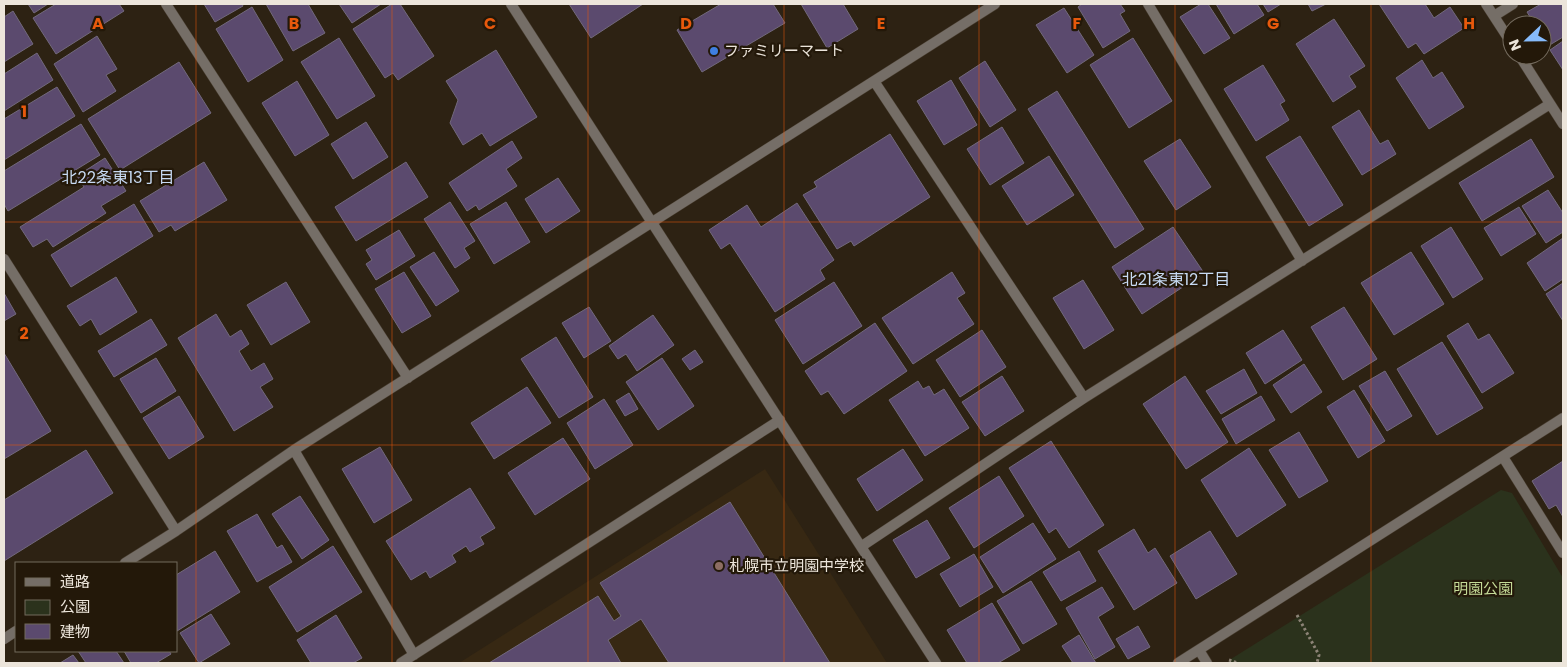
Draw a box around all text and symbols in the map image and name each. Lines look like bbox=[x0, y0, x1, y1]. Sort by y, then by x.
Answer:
text: A bbox=[92, 12, 104, 35]
text: B bbox=[289, 12, 299, 35]
text: C bbox=[484, 12, 496, 35]
text: D bbox=[680, 12, 692, 35]
text: E bbox=[877, 12, 885, 35]
text: F bbox=[1073, 12, 1082, 35]
text: G bbox=[1267, 12, 1279, 35]
text: H bbox=[1463, 12, 1475, 35]
north arrow bbox=[1502, 15, 1552, 65]
text: N bbox=[1504, 36, 1526, 53]
place label: ファミリーマート bbox=[724, 40, 844, 61]
marker: ファミリーマート bbox=[708, 45, 720, 57]
text: 1 bbox=[21, 100, 27, 123]
district label: 北22条東13丁目 bbox=[62, 166, 174, 189]
district label: 北21条東12丁目 bbox=[1122, 268, 1230, 291]
text: 2 bbox=[19, 322, 29, 345]
place label: 札幌市立明園中学校 bbox=[729, 555, 864, 576]
marker: 札幌市立明園中学校 bbox=[713, 560, 725, 572]
legend bbox=[15, 562, 178, 652]
text: 道路 bbox=[60, 571, 90, 592]
park label: 明園公園 bbox=[1453, 578, 1513, 599]
text: 公園 bbox=[60, 596, 90, 617]
text: 建物 bbox=[60, 621, 90, 642]

